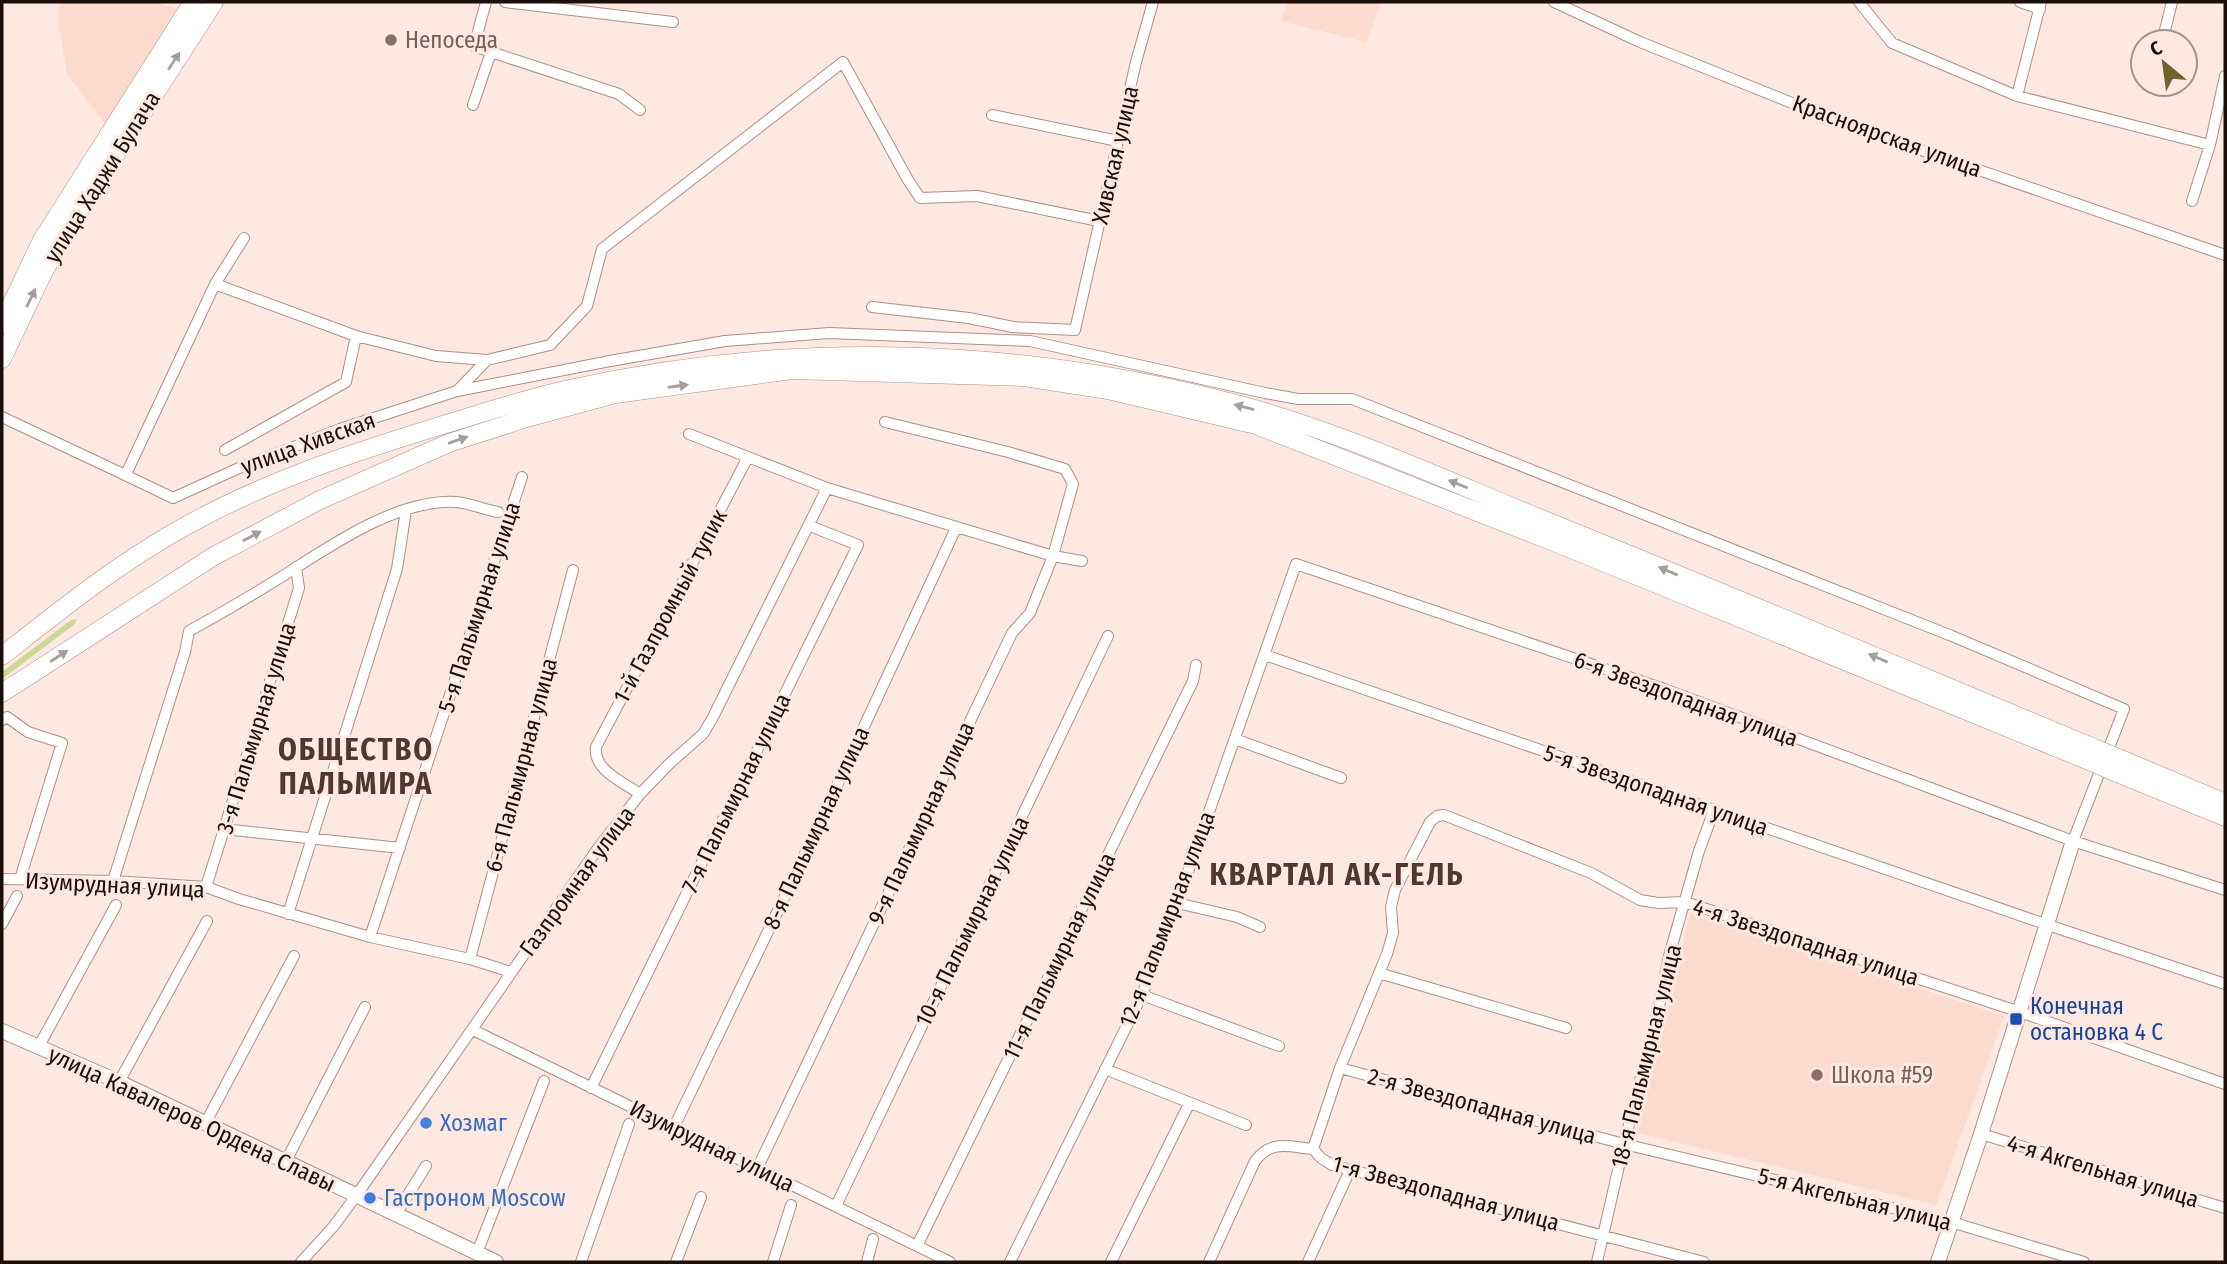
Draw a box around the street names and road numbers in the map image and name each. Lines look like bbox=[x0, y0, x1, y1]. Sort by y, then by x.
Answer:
street label: Хивская улица bbox=[1085, 83, 1145, 227]
street label: улица Хаджи Булача bbox=[38, 86, 166, 268]
street label: Красноярская улица bbox=[1789, 89, 1985, 183]
street label: улица Хивская bbox=[237, 406, 379, 480]
street label: 5-я Пальмирная улица bbox=[432, 498, 526, 716]
street label: 1-й Газпромный тупик bbox=[607, 504, 733, 708]
street label: 3-я Пальмирная улица bbox=[211, 619, 301, 837]
street label: 6-я Звездопадная улица bbox=[1570, 645, 1802, 753]
street label: 6-я Пальмирная улица bbox=[479, 655, 563, 875]
street label: 7-я Пальмирная улица bbox=[676, 689, 796, 897]
street label: 9-я Пальмирная улица bbox=[862, 717, 980, 929]
street label: 8-я Пальмирная улица bbox=[757, 722, 875, 934]
street label: 5-я Звездопадная улица bbox=[1540, 738, 1772, 842]
street label: Газпромная улица bbox=[513, 801, 641, 961]
street label: 12-я Пальмирная улица bbox=[1113, 807, 1221, 1031]
street label: 10-я Пальмирная улица bbox=[909, 811, 1035, 1031]
street label: 11-я Пальмирная улица bbox=[997, 848, 1121, 1064]
street label: Изумрудная улица bbox=[25, 866, 205, 904]
street label: 4-я Звездопадная улица bbox=[1689, 892, 1923, 992]
street label: 18-я Пальмирная улица bbox=[1605, 941, 1687, 1171]
street label: улица Кавалеров Ордена Славы bbox=[44, 1040, 340, 1198]
street label: 2-я Звездопадная улица bbox=[1365, 1062, 1599, 1150]
street label: Изумрудная улица bbox=[625, 1094, 799, 1198]
street label: 4-я Акгельная улица bbox=[2004, 1129, 2202, 1213]
street label: 1-я Звездопадная улица bbox=[1329, 1149, 1563, 1237]
street label: 5-я Акгельная улица bbox=[1755, 1161, 1955, 1237]

